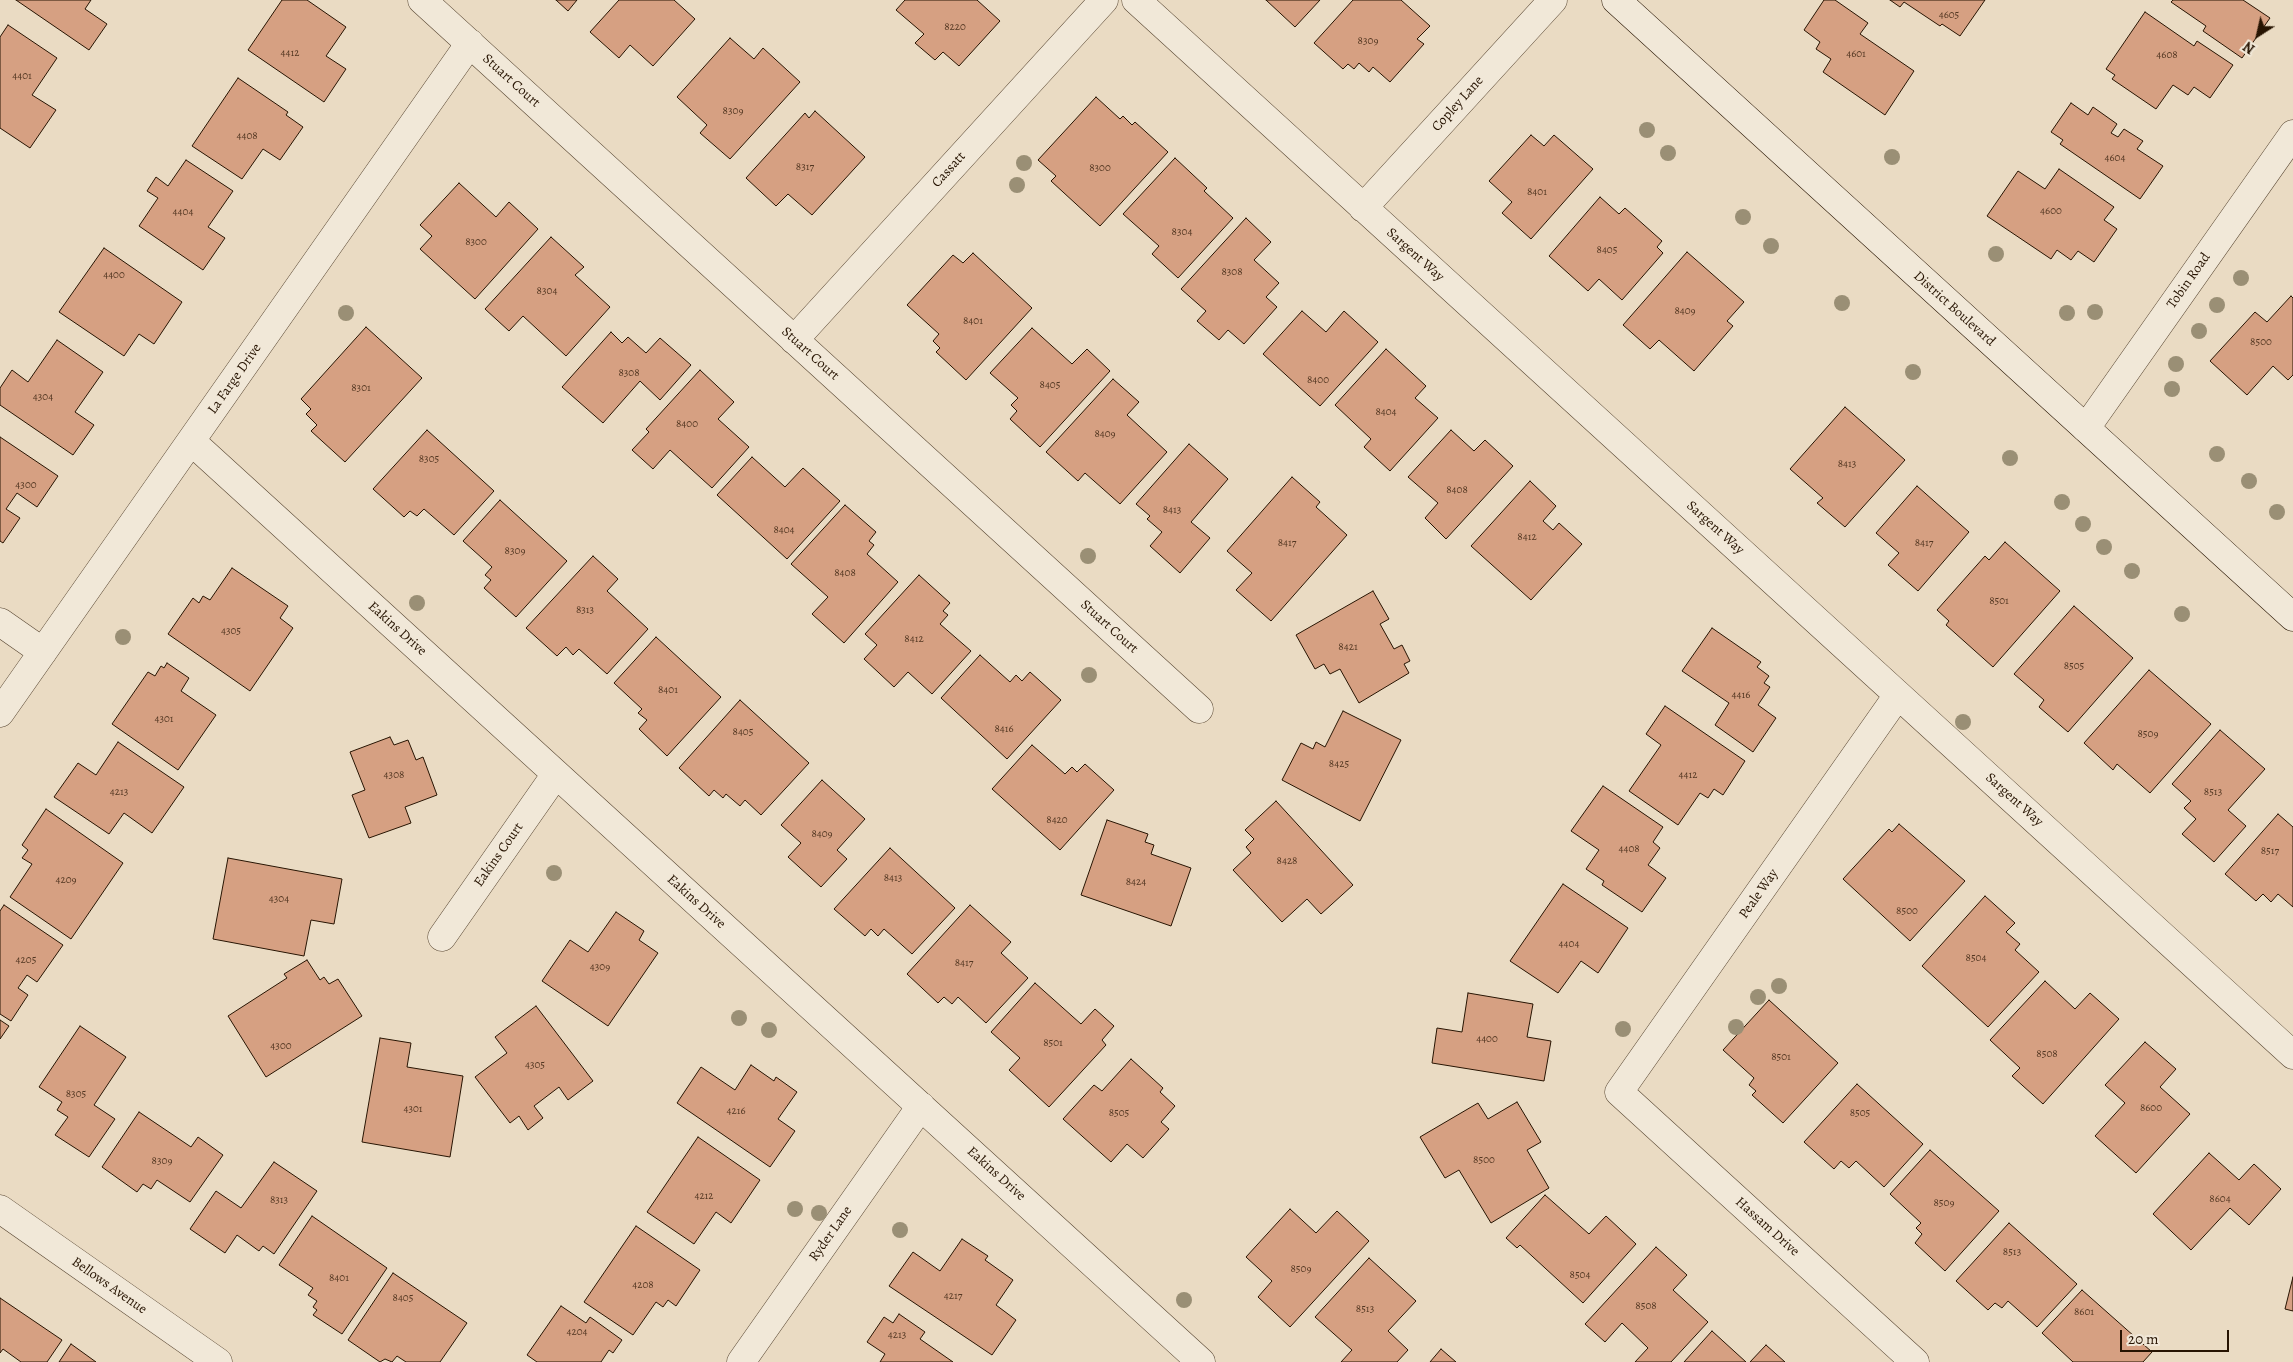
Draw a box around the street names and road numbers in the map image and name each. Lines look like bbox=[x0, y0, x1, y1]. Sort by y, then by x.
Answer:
street label: Stuart Court bbox=[479, 51, 543, 111]
street label: Copley Lane bbox=[1429, 73, 1487, 135]
street label: Cassatt bbox=[929, 149, 969, 191]
street label: Sargent Way bbox=[1383, 225, 1447, 285]
street label: Tobin Road bbox=[2164, 250, 2214, 312]
street label: District Boulevard bbox=[1910, 268, 1998, 350]
street label: Stuart Court bbox=[778, 324, 842, 384]
street label: La Farge Drive bbox=[205, 340, 265, 418]
street label: Sargent Way bbox=[1683, 498, 1747, 558]
street label: Stuart Court bbox=[1077, 597, 1141, 657]
street label: Eakins Drive bbox=[364, 598, 430, 660]
street label: Sargent Way bbox=[1982, 770, 2046, 830]
street label: Eakins Court bbox=[471, 820, 527, 890]
street label: Peale Way bbox=[1736, 866, 1782, 922]
street label: Eakins Drive bbox=[663, 871, 729, 933]
street label: Eakins Drive bbox=[963, 1143, 1029, 1205]
street label: Hassam Drive bbox=[1731, 1194, 1803, 1260]
street label: Ryder Lane bbox=[806, 1203, 856, 1265]
street label: Bellows Avenue bbox=[68, 1254, 150, 1318]

